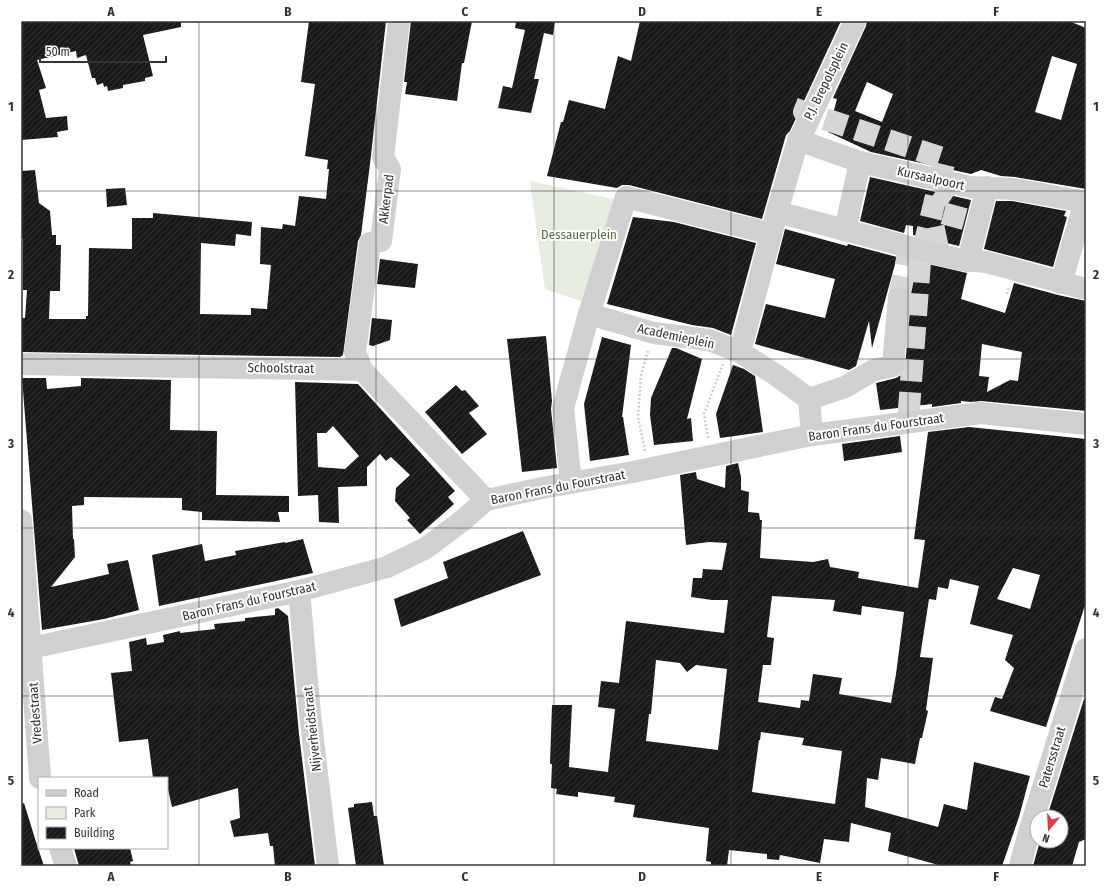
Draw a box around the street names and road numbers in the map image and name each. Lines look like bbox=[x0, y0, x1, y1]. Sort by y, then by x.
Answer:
street label: P.J. Brepolsplein bbox=[801, 40, 851, 122]
street label: Kursaalpoort bbox=[896, 163, 967, 193]
street label: Akkerpad bbox=[376, 173, 396, 225]
street label: Academieplein bbox=[636, 320, 716, 352]
street label: Schoolstraat bbox=[247, 360, 315, 376]
street label: Baron Frans du Fourstraat bbox=[807, 410, 945, 444]
street label: Baron Frans du Fourstraat bbox=[490, 466, 627, 507]
street label: Baron Frans du Fourstraat bbox=[181, 578, 318, 624]
street label: Vredestraat bbox=[25, 681, 45, 744]
street label: Nijverheidstraat bbox=[300, 685, 324, 772]
street label: Patersstraat bbox=[1036, 724, 1069, 790]

